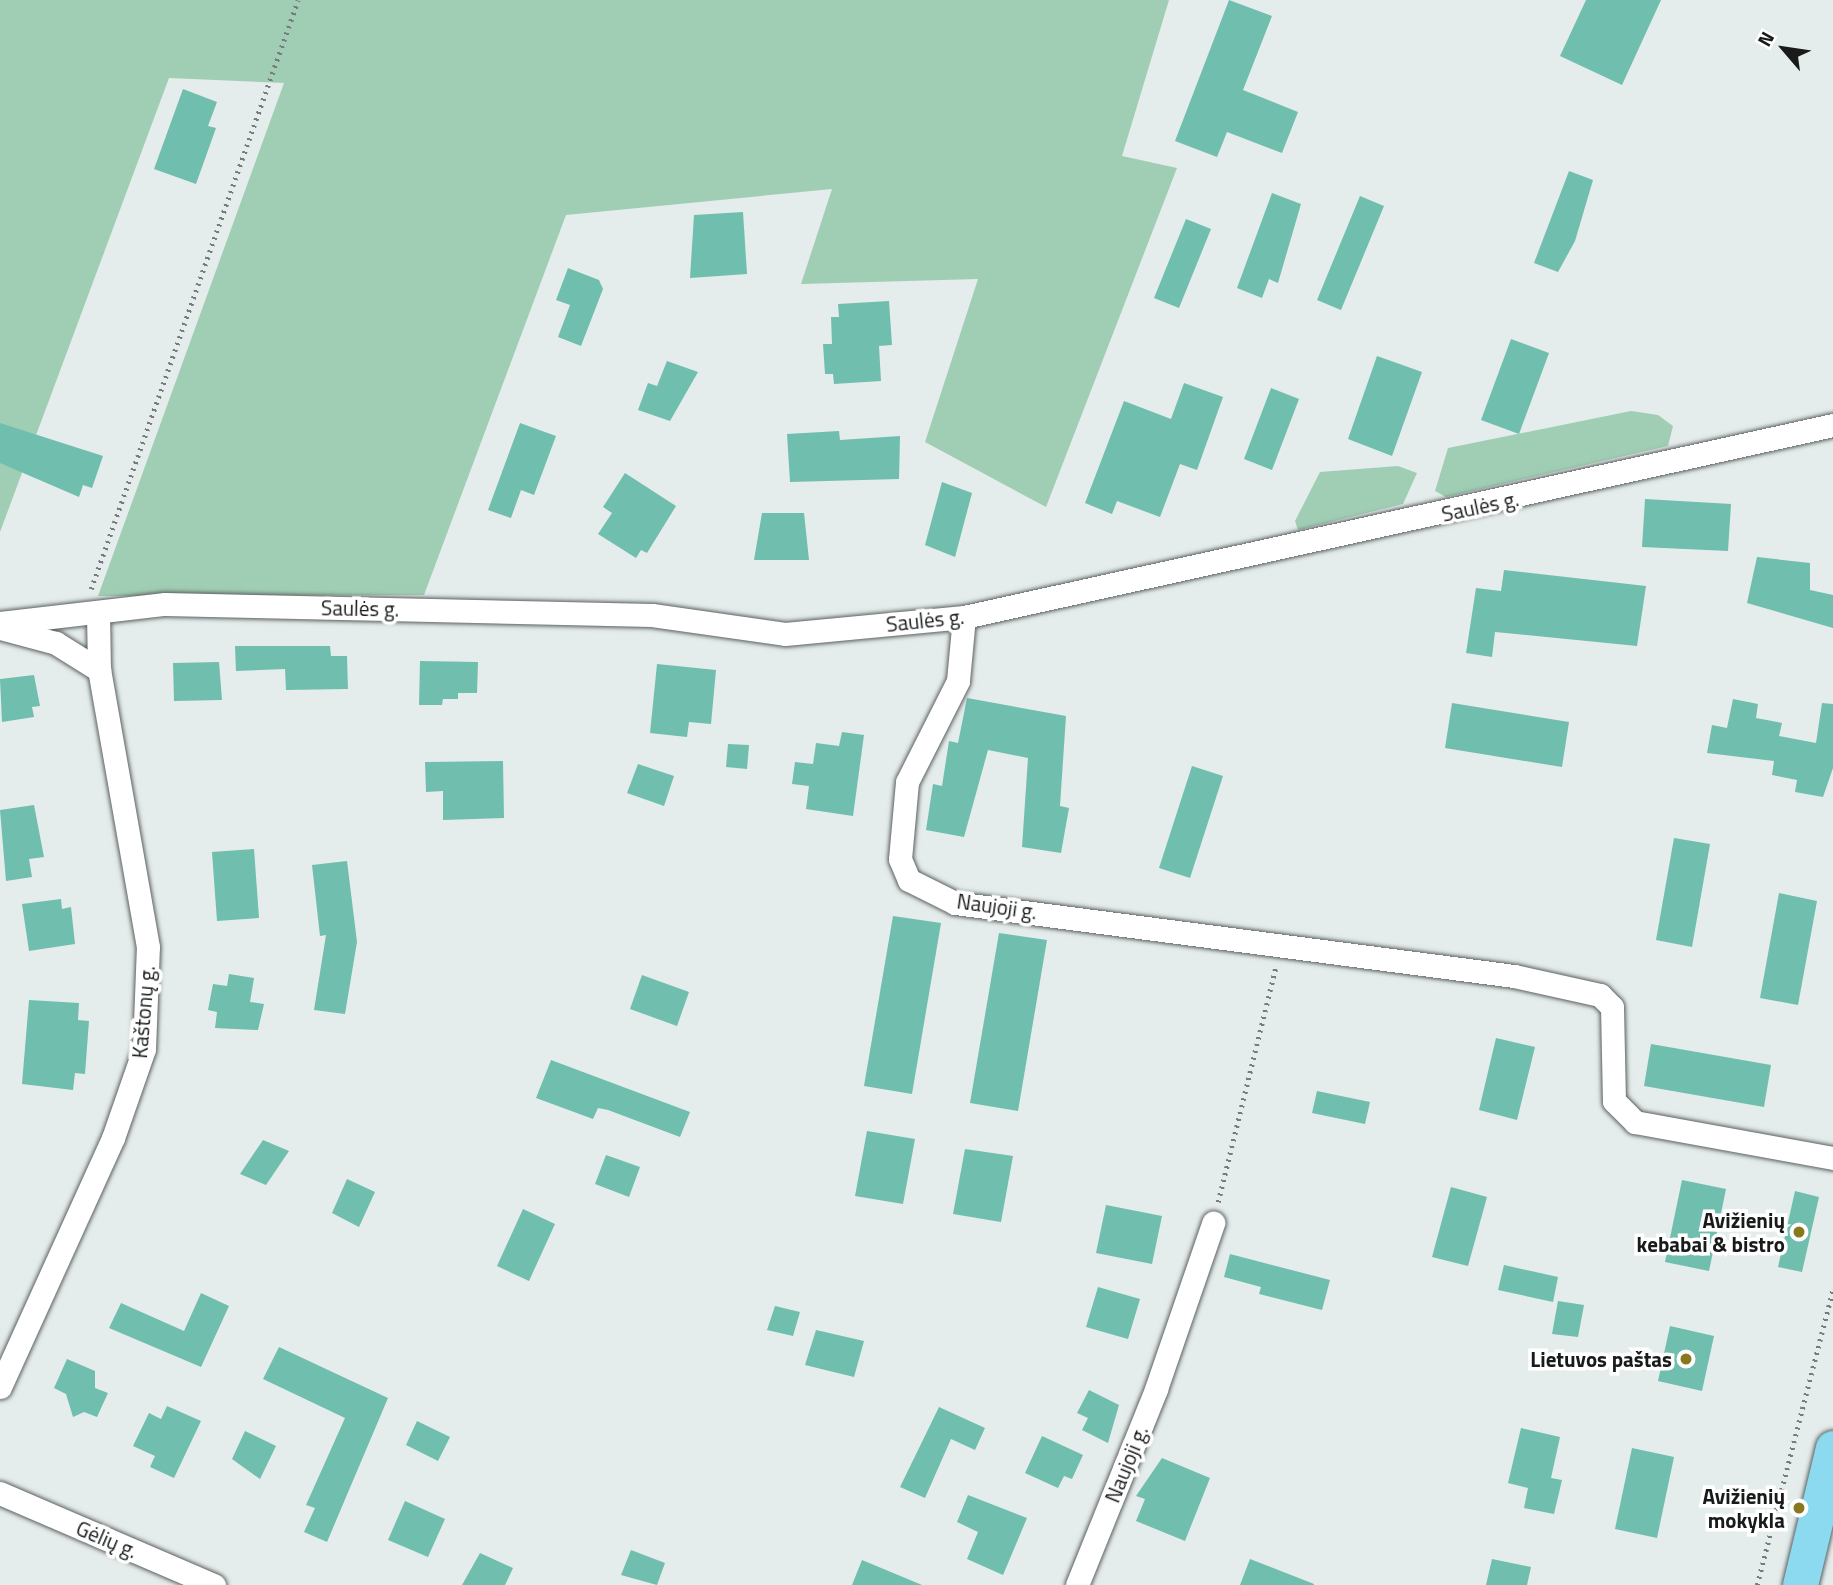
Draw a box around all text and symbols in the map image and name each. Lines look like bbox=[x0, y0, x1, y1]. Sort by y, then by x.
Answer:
north arrow bbox=[1749, 14, 1819, 84]
text: N bbox=[1749, 26, 1781, 51]
street label: Saulės g. bbox=[1439, 486, 1521, 526]
street label: Saulės g. bbox=[321, 595, 399, 621]
street label: Saulės g. bbox=[885, 603, 965, 637]
street label: Naujoji g. bbox=[955, 888, 1039, 924]
street label: Kaštonų g. bbox=[126, 965, 160, 1059]
place label: Avižienių kebabai & bistro bbox=[1637, 1207, 1785, 1257]
marker: Avižienių kebabai & bistro bbox=[1791, 1224, 1807, 1240]
place label: Lietuvos paštas bbox=[1530, 1346, 1672, 1372]
marker: Lietuvos paštas bbox=[1678, 1351, 1694, 1367]
street label: Naujoji g. bbox=[1099, 1422, 1153, 1506]
place label: Avižienių mokykla bbox=[1702, 1483, 1785, 1533]
marker: Avižienių mokykla bbox=[1791, 1500, 1807, 1516]
street label: Gėlių g. bbox=[73, 1515, 141, 1563]

